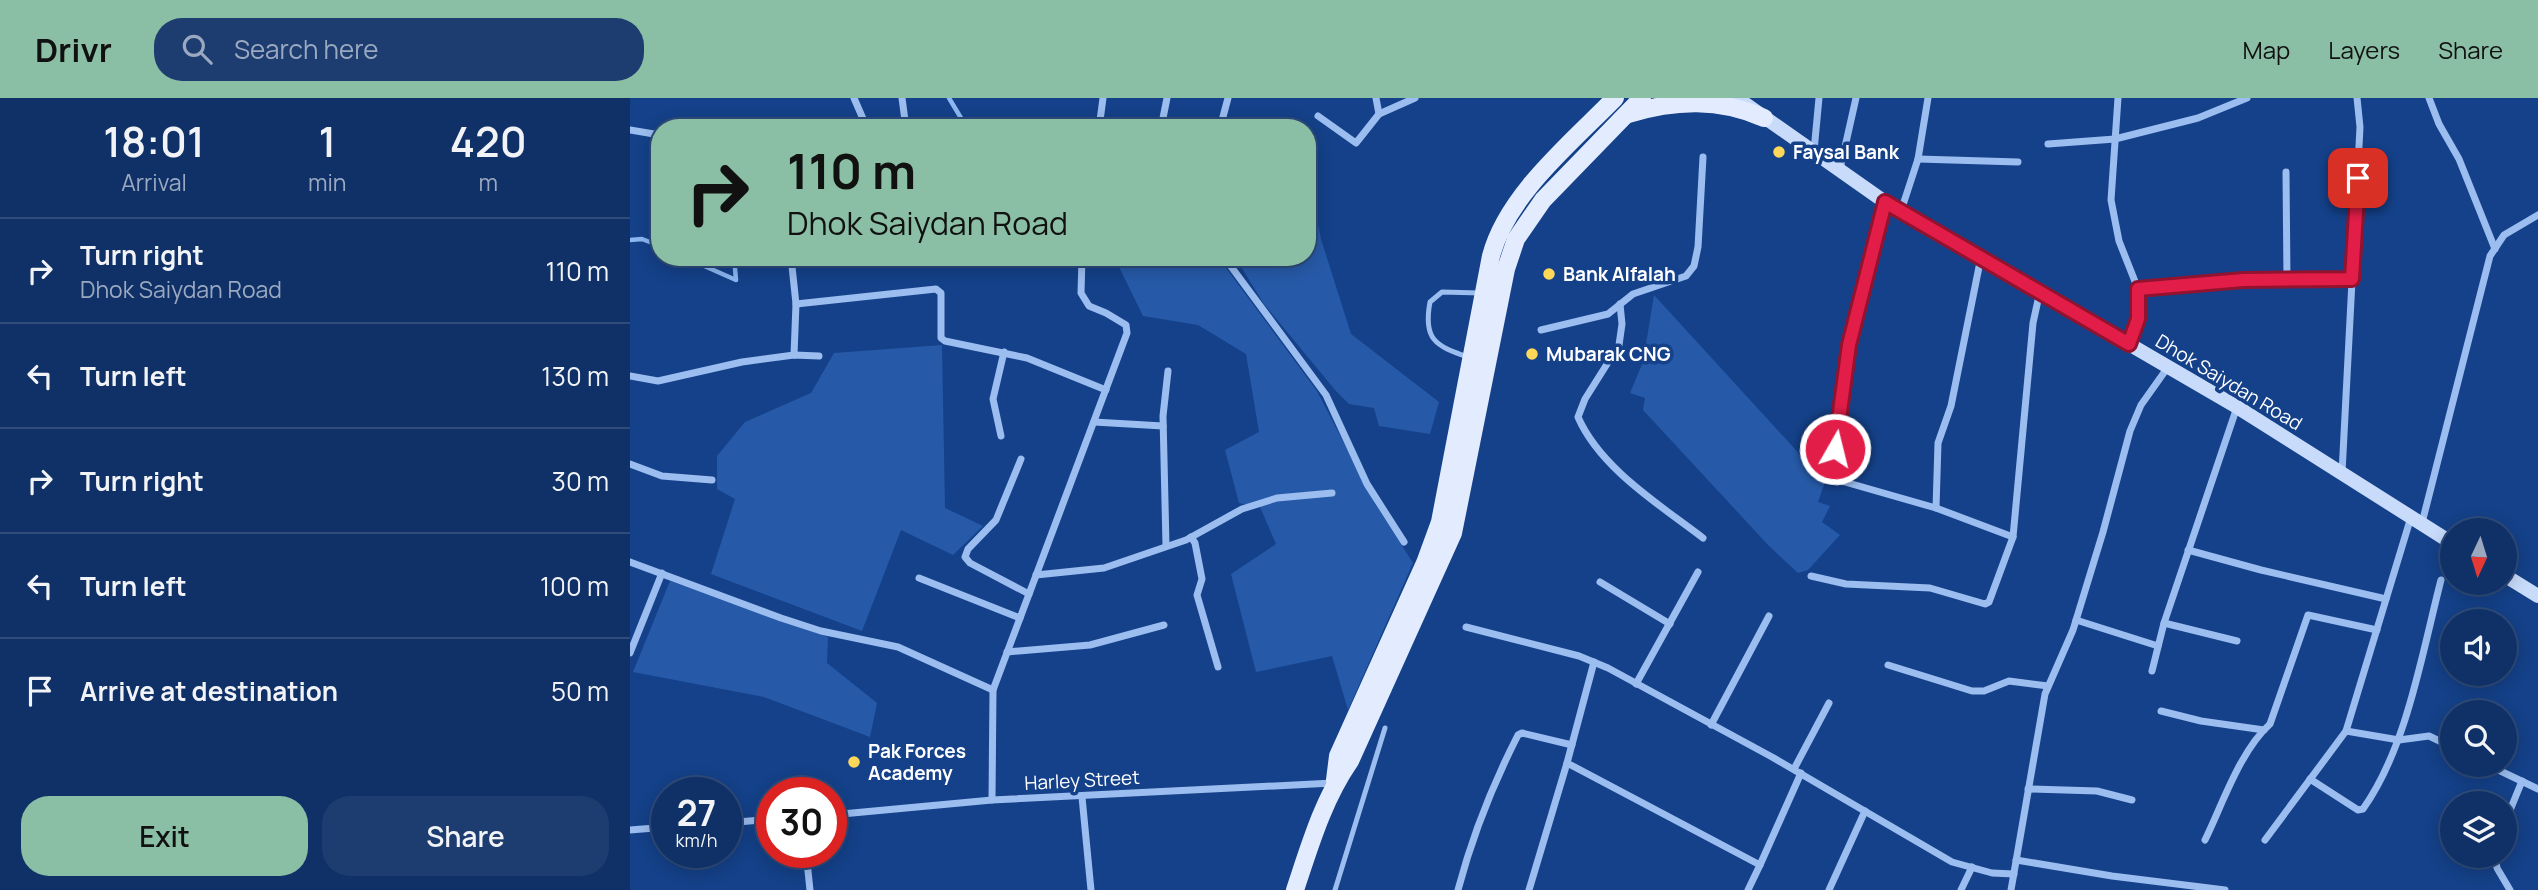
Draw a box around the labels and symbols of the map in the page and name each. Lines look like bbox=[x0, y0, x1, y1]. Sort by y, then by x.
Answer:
place label: Faysal Bank bbox=[1793, 139, 1900, 165]
marker: Faysal Bank bbox=[1771, 144, 1787, 160]
pin bbox=[2328, 148, 2388, 208]
place label: Bank Alfalah bbox=[1563, 261, 1676, 287]
marker: Bank Alfalah bbox=[1541, 266, 1557, 282]
street label: Dhok Saiydan Road bbox=[2151, 328, 2307, 436]
place label: Mubarak CNG bbox=[1546, 341, 1671, 367]
marker: Mubarak CNG bbox=[1524, 346, 1540, 362]
position arrow bbox=[1798, 412, 1872, 486]
north arrow bbox=[2440, 518, 2516, 595]
place label: Pak Forces Academy bbox=[868, 738, 966, 786]
marker: Pak Forces Academy bbox=[846, 754, 862, 770]
street label: Harley Street bbox=[1024, 764, 1140, 796]
speed limit sign: 30 bbox=[756, 777, 847, 868]

